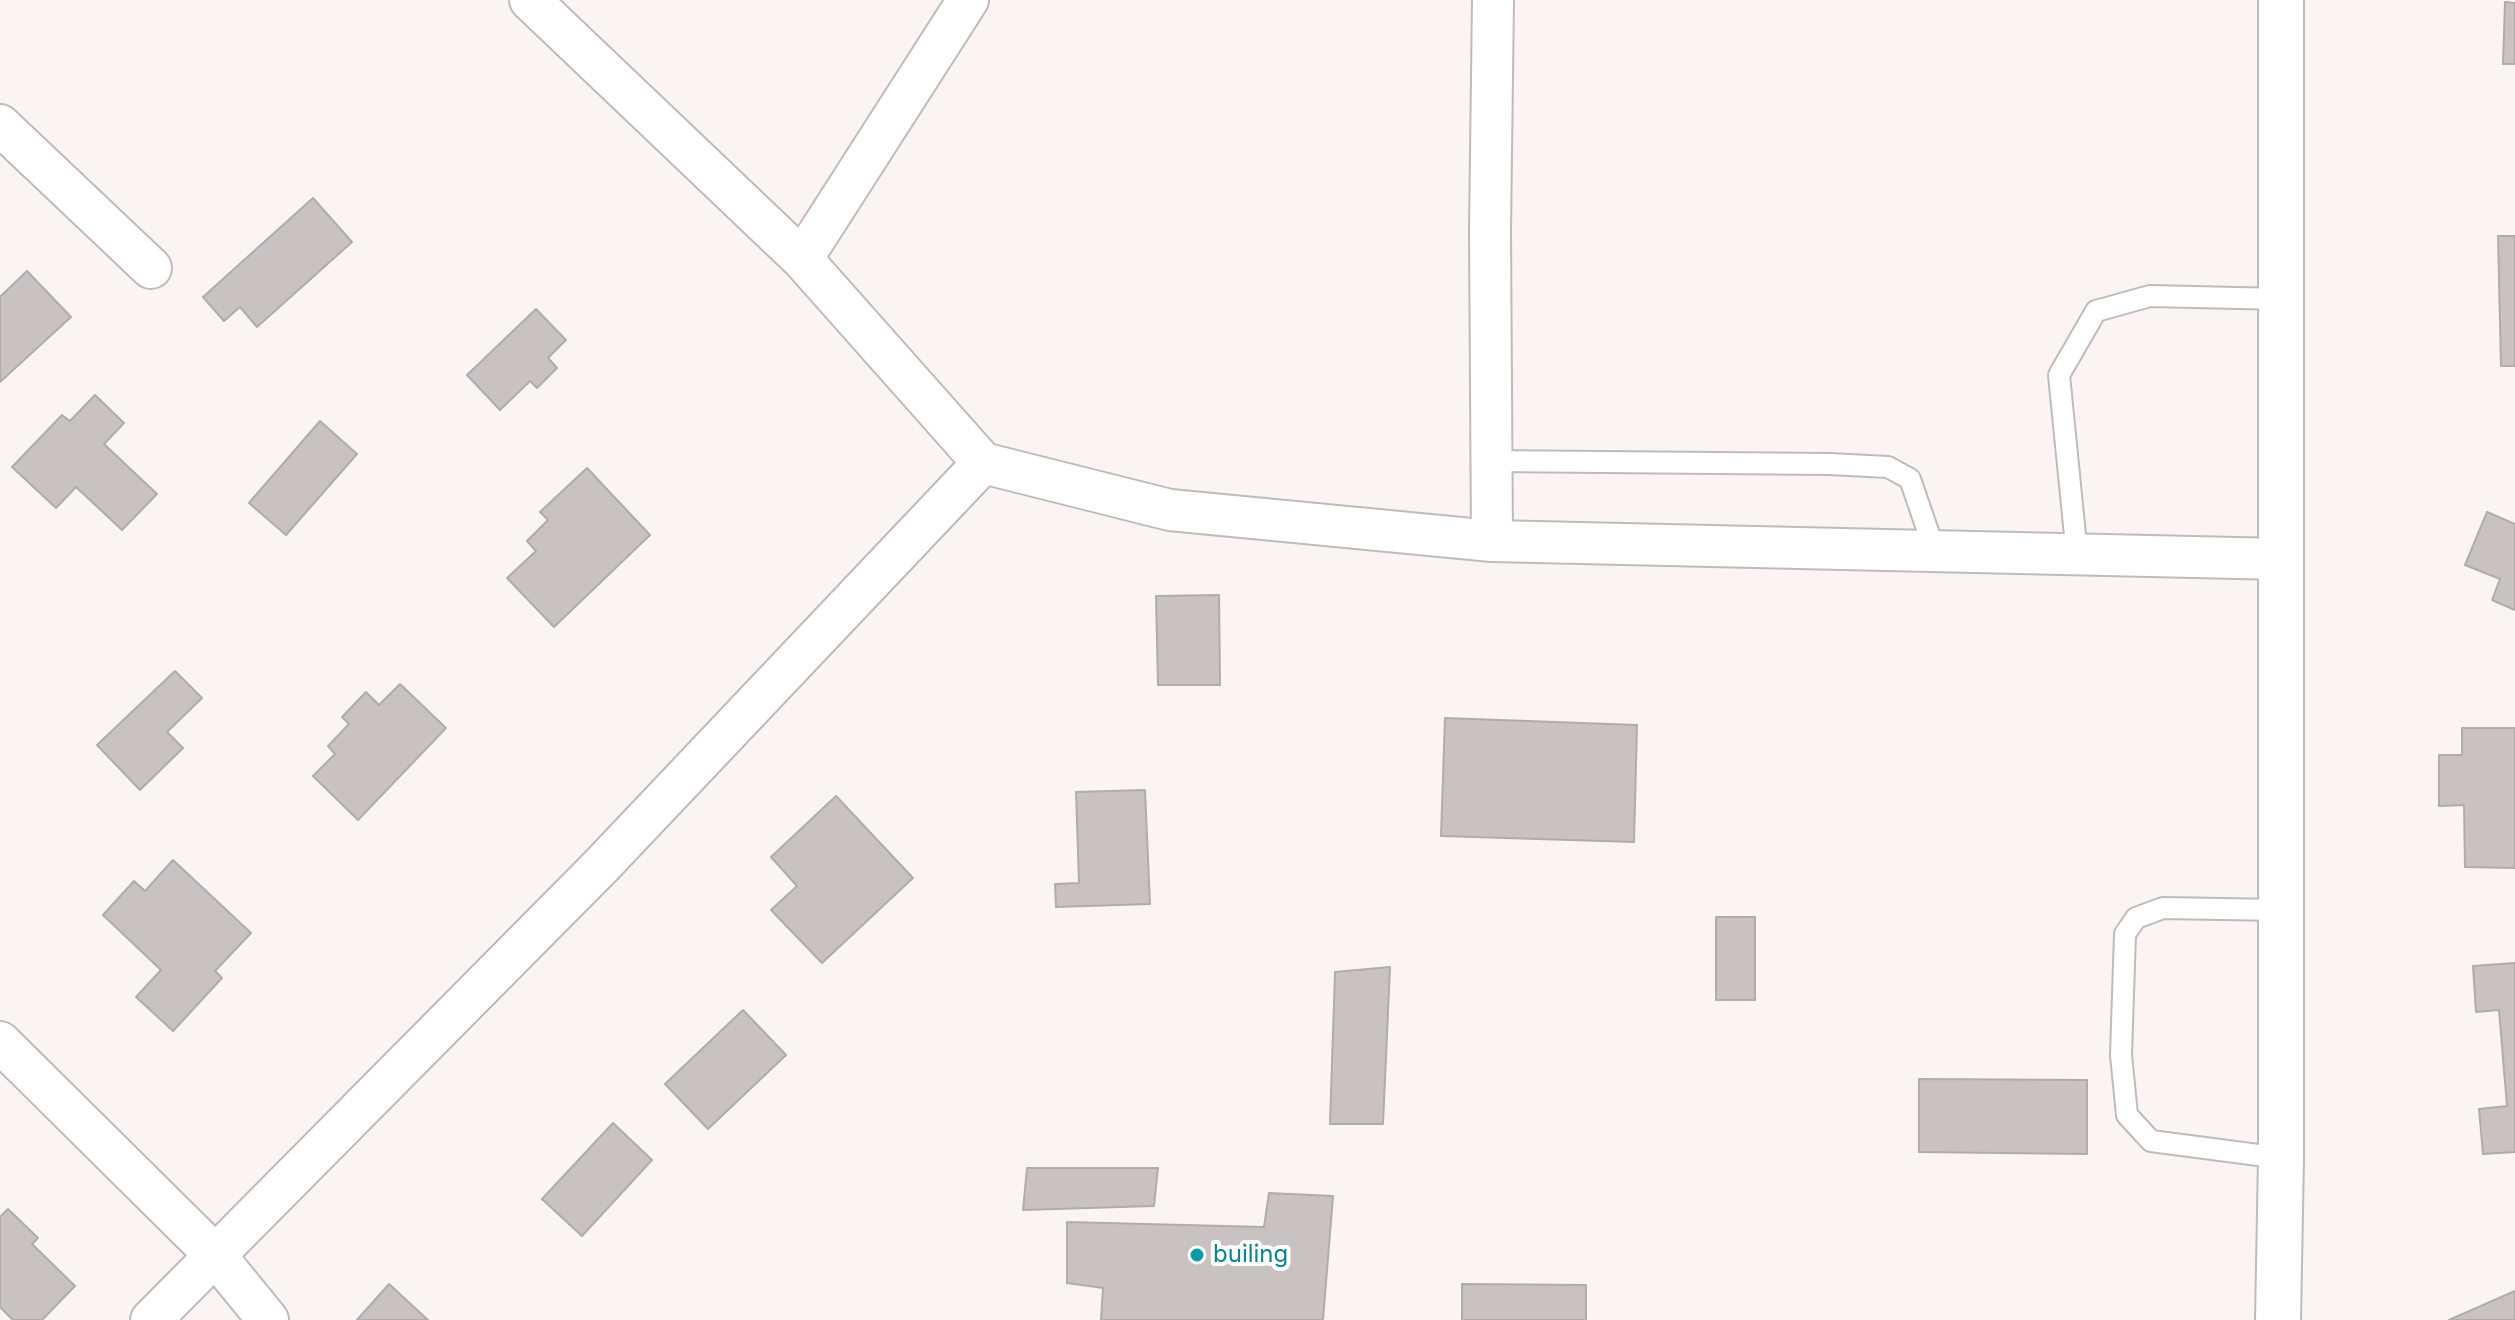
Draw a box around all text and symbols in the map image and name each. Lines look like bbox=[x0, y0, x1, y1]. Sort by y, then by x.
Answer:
place label: builing bbox=[1213, 1241, 1288, 1269]
marker: builing bbox=[1188, 1246, 1206, 1264]

